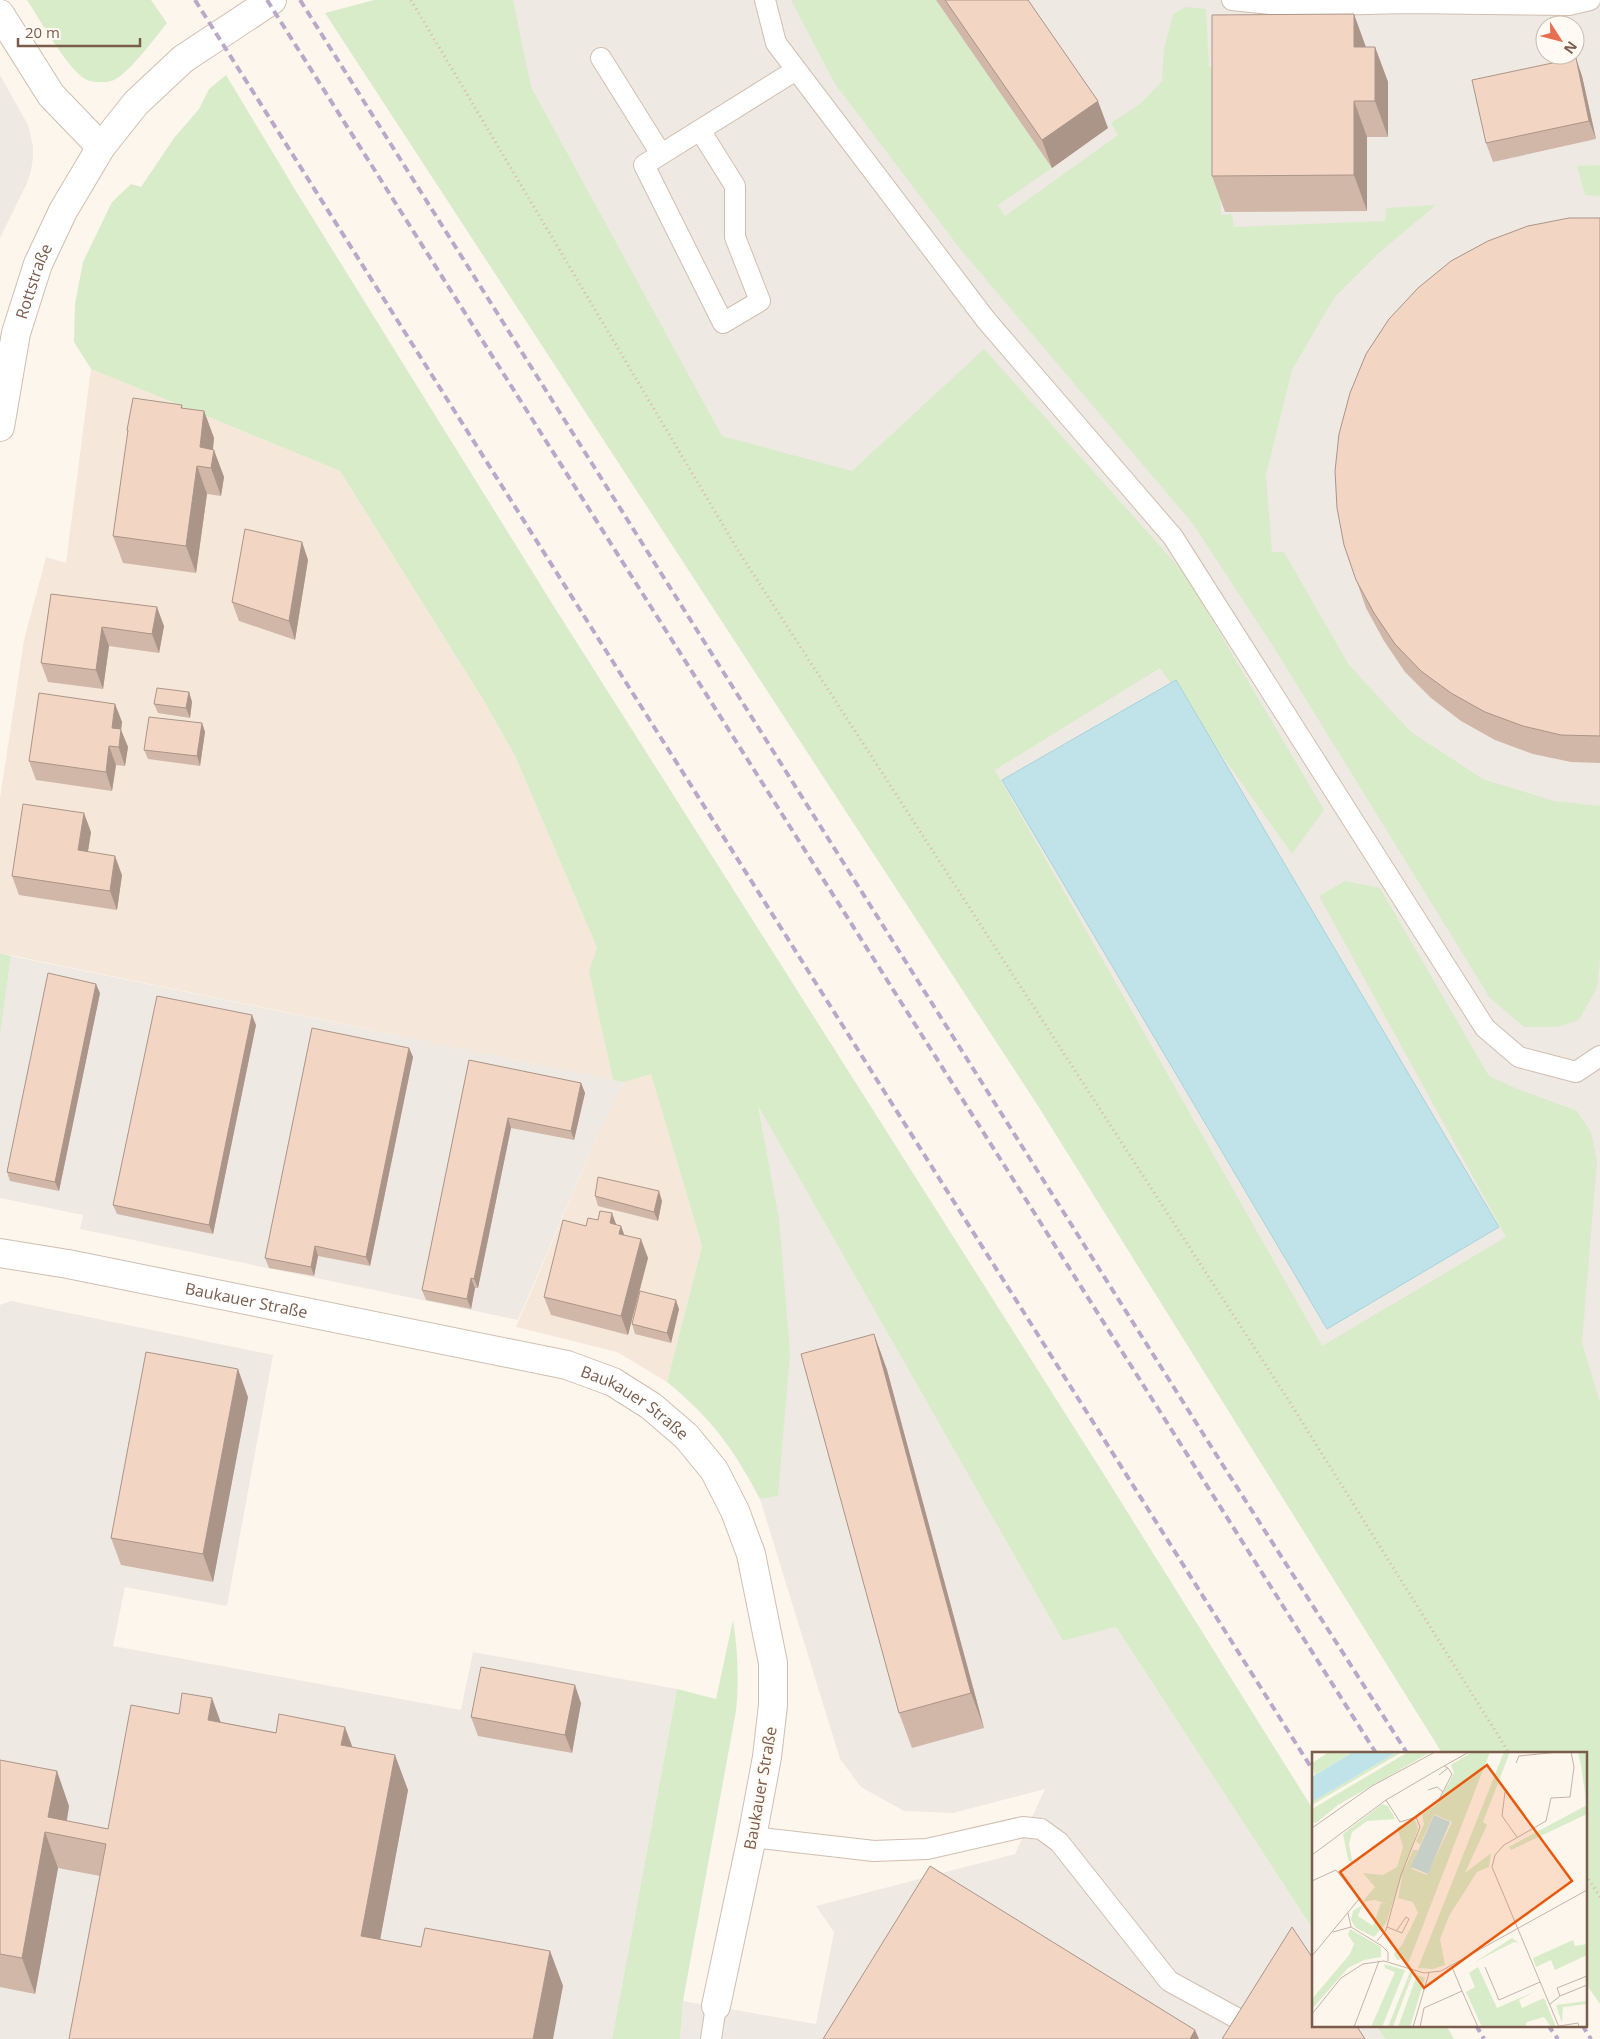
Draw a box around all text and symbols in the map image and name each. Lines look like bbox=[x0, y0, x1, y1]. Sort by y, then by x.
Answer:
scale bar bbox=[18, 15, 140, 47]
north arrow bbox=[1535, 15, 1585, 65]
text: 20 m bbox=[25, 22, 60, 42]
text: N bbox=[1560, 38, 1582, 58]
street label: Rottstraße bbox=[10, 240, 57, 322]
street label: Baukauer Straße bbox=[183, 1277, 310, 1323]
street label: Baukauer Straße bbox=[578, 1360, 693, 1445]
street label: Baukauer Straße bbox=[738, 1725, 782, 1851]
inset map bbox=[1312, 1752, 1588, 2026]

